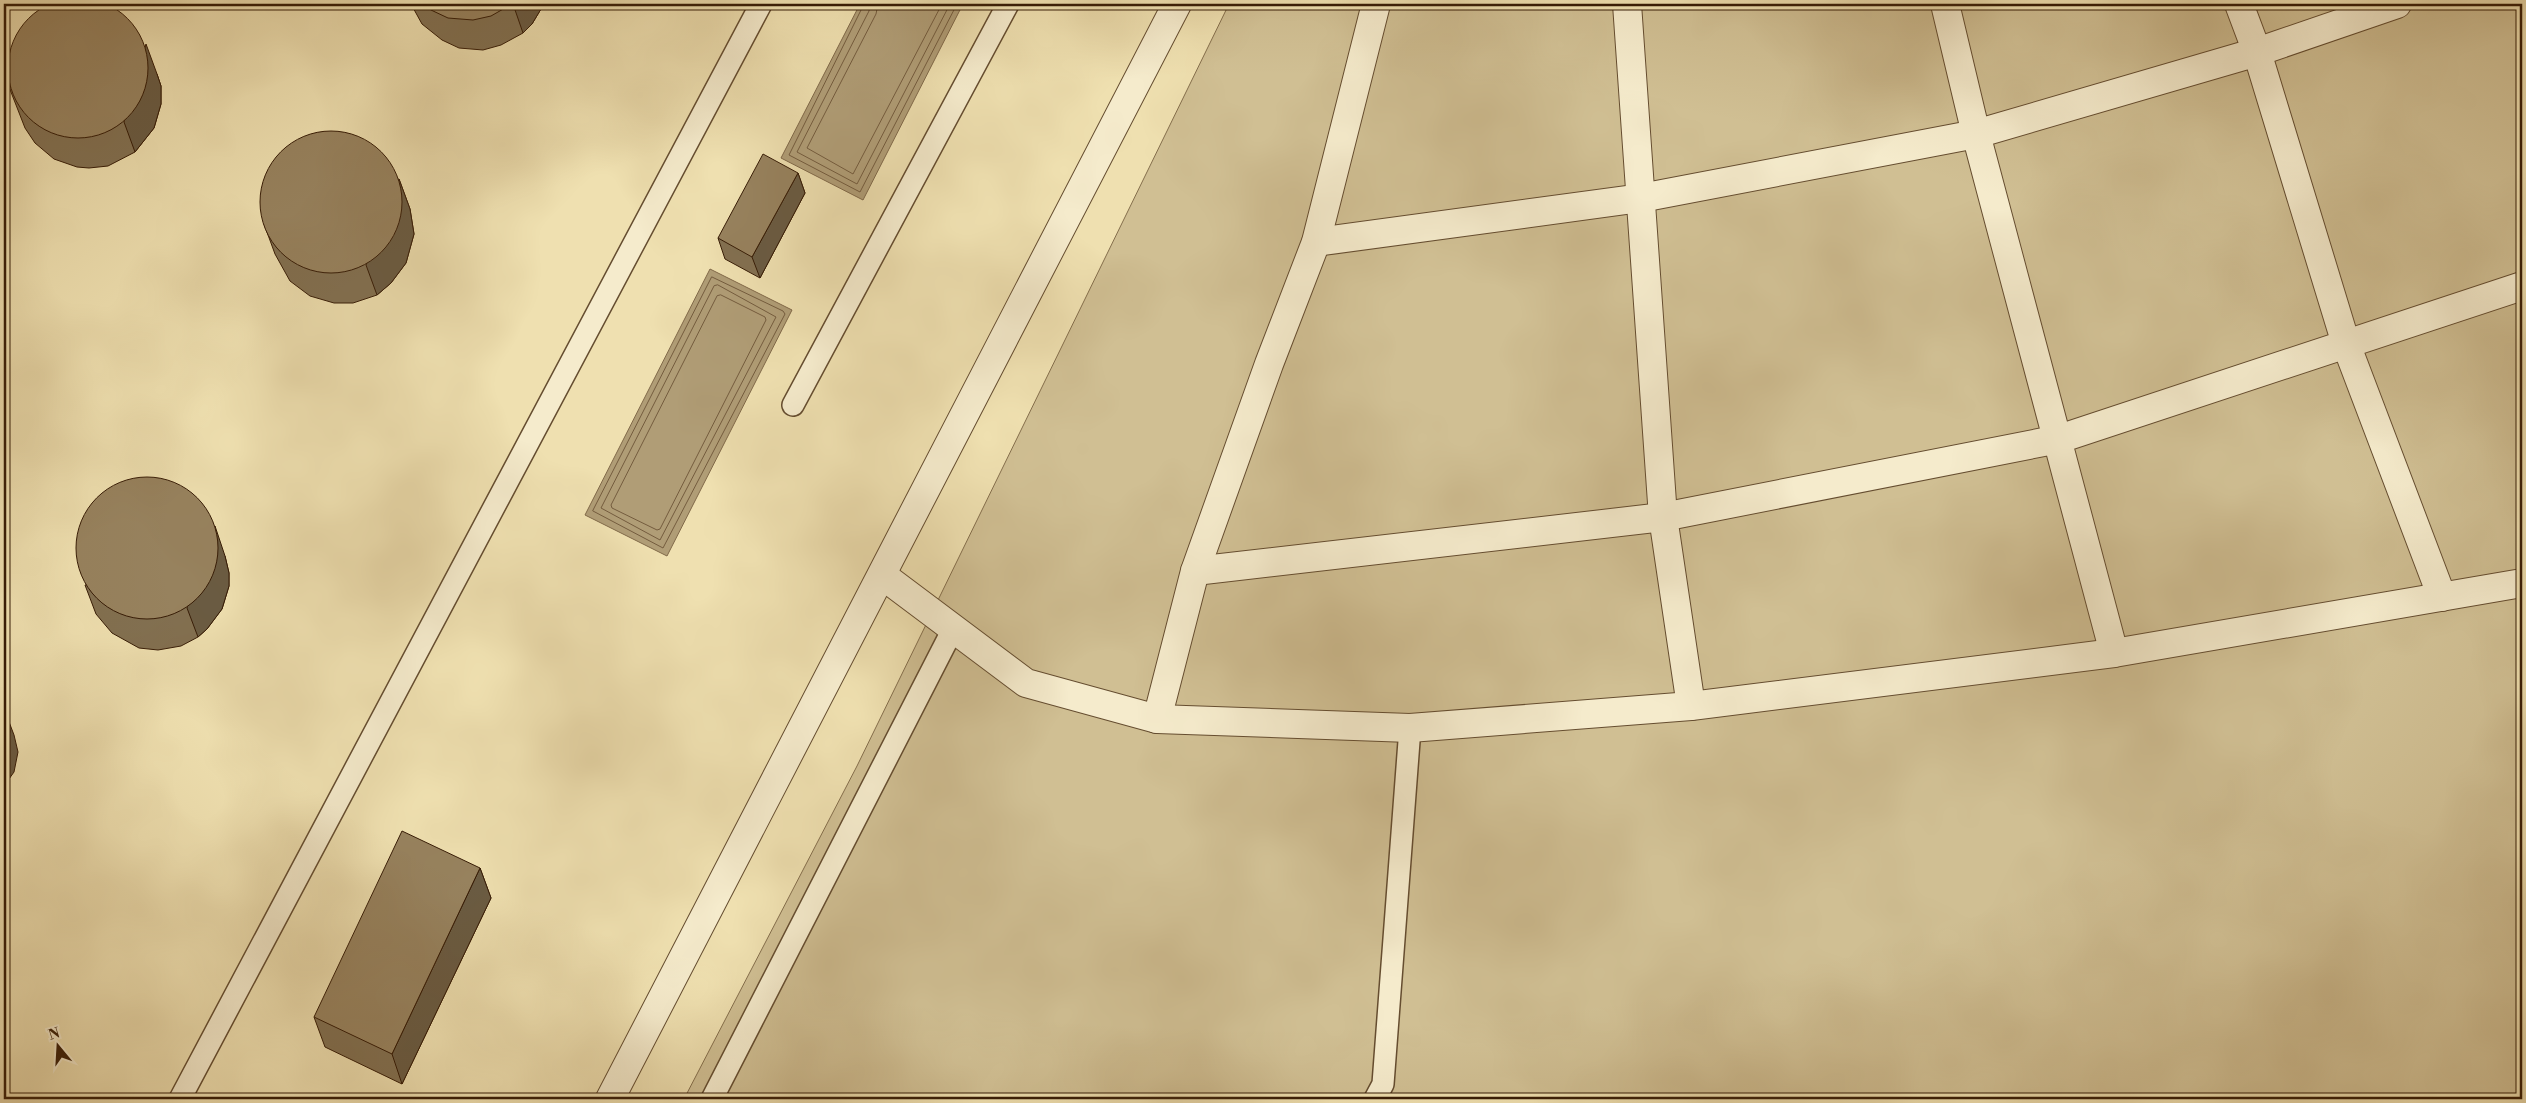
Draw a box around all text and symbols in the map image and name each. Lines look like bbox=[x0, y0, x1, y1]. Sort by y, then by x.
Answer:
north arrow bbox=[32, 1020, 82, 1070]
text: N bbox=[46, 1024, 62, 1045]

